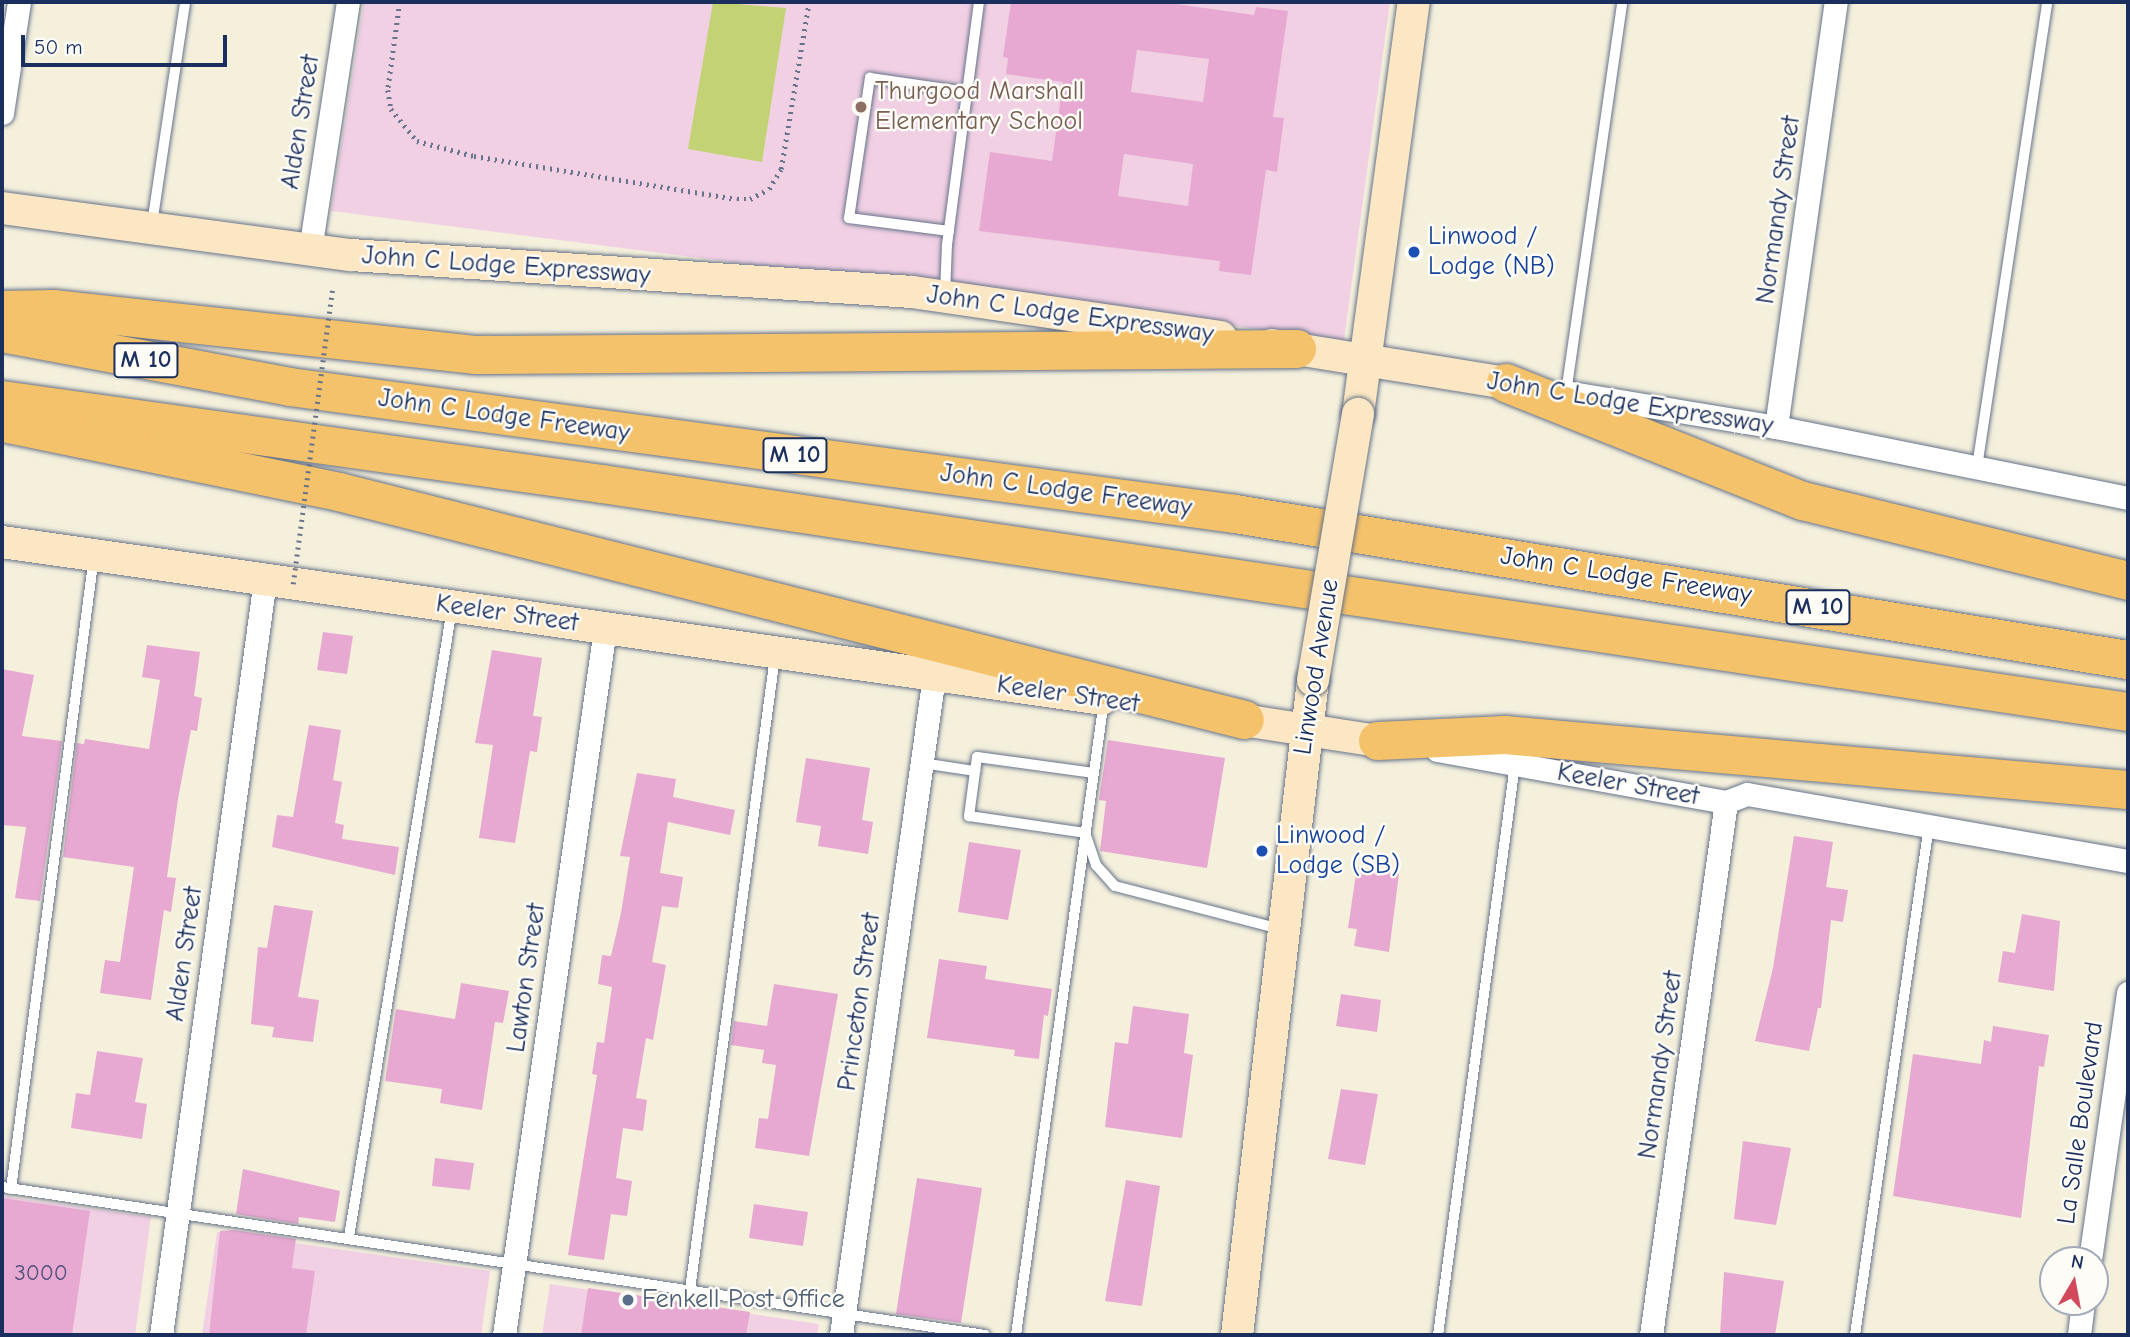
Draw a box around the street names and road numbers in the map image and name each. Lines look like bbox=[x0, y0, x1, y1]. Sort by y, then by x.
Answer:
street label: Alden Street bbox=[275, 53, 327, 191]
street label: Normandy Street bbox=[1750, 114, 1808, 306]
street label: John C Lodge Expressway bbox=[361, 240, 651, 292]
street label: John C Lodge Expressway bbox=[925, 279, 1215, 351]
road number: M 10 bbox=[113, 340, 179, 380]
street label: John C Lodge Expressway bbox=[1485, 366, 1775, 442]
street label: John C Lodge Freeway bbox=[376, 383, 632, 449]
road number: M 10 bbox=[762, 434, 828, 476]
street label: John C Lodge Freeway bbox=[938, 458, 1194, 524]
street label: John C Lodge Freeway bbox=[1498, 541, 1754, 611]
street label: Linwood Avenue bbox=[1288, 577, 1346, 757]
road number: M 10 bbox=[1785, 586, 1851, 628]
street label: Keeler Street bbox=[434, 589, 580, 639]
street label: Keeler Street bbox=[995, 670, 1141, 720]
street label: Keeler Street bbox=[1555, 757, 1701, 813]
street label: Alden Street bbox=[160, 885, 210, 1023]
street label: Lawton Street bbox=[501, 901, 553, 1055]
street label: Princeton Street bbox=[832, 911, 888, 1093]
street label: Normandy Street bbox=[1632, 969, 1690, 1161]
street label: La Salle Boulevard bbox=[2051, 1020, 2111, 1226]

